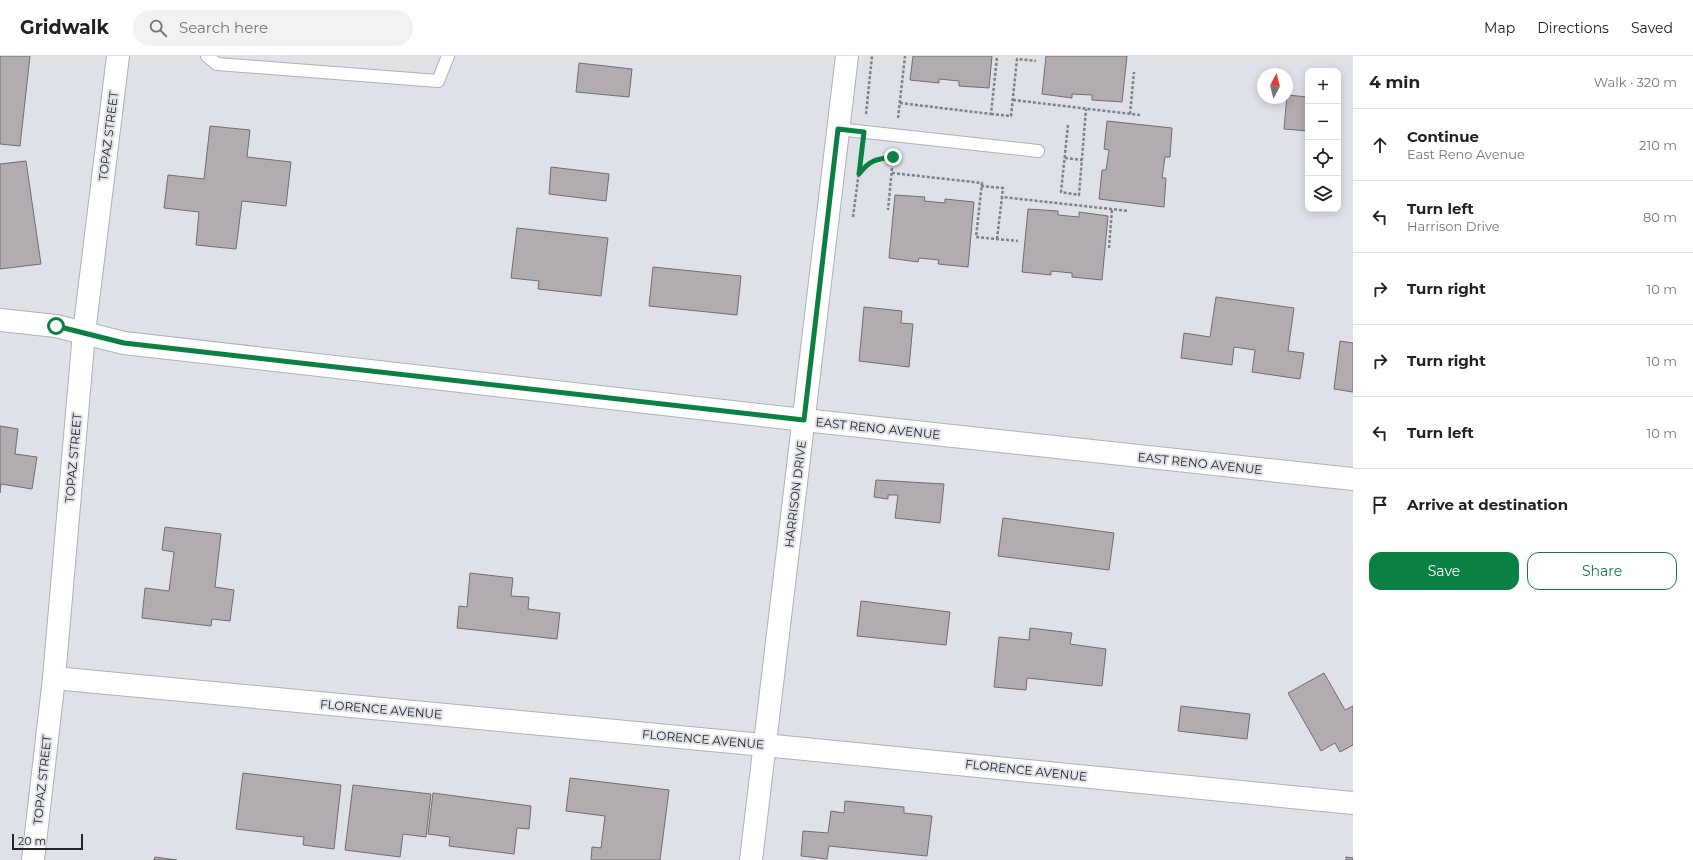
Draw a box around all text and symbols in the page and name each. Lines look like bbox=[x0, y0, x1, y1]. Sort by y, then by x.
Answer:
search box bbox=[133, 10, 413, 46]
text: Gridwalk bbox=[20, 16, 109, 39]
icon: search bbox=[147, 17, 169, 39]
text: Search here bbox=[179, 18, 268, 37]
text: Map bbox=[1484, 19, 1515, 37]
text: Directions bbox=[1537, 19, 1609, 37]
text: Saved bbox=[1631, 19, 1673, 37]
north arrow bbox=[1257, 68, 1293, 104]
map controls bbox=[1305, 68, 1341, 212]
button: + bbox=[1305, 68, 1341, 104]
text: 4 min bbox=[1369, 72, 1420, 92]
text: Walk · 320 m bbox=[1594, 74, 1677, 90]
street label: TOPAZ STREET bbox=[95, 90, 121, 182]
button: − bbox=[1305, 104, 1341, 140]
text: Continue bbox=[1407, 127, 1479, 146]
icon: ahead bbox=[1369, 134, 1391, 156]
text: 210 m bbox=[1639, 137, 1677, 153]
button: locate bbox=[1305, 140, 1341, 176]
text: East Reno Avenue bbox=[1407, 146, 1525, 162]
route end bbox=[884, 148, 902, 166]
button: layers bbox=[1305, 176, 1341, 212]
text: Turn left bbox=[1407, 199, 1474, 218]
icon: left bbox=[1369, 206, 1391, 228]
text: 80 m bbox=[1643, 209, 1677, 225]
text: Harrison Drive bbox=[1407, 218, 1500, 234]
icon: right bbox=[1369, 278, 1391, 300]
text: Turn right bbox=[1407, 279, 1486, 298]
text: 10 m bbox=[1647, 281, 1677, 297]
route start bbox=[47, 317, 65, 335]
icon: right bbox=[1369, 350, 1391, 372]
text: Turn right bbox=[1407, 351, 1486, 370]
text: 10 m bbox=[1647, 353, 1677, 369]
street label: TOPAZ STREET bbox=[62, 412, 84, 504]
street label: EAST RENO AVENUE bbox=[815, 414, 941, 442]
icon: left bbox=[1369, 422, 1391, 444]
text: Turn left bbox=[1407, 423, 1474, 442]
text: 10 m bbox=[1647, 425, 1677, 441]
street label: HARRISON DRIVE bbox=[781, 440, 809, 548]
street label: EAST RENO AVENUE bbox=[1137, 449, 1263, 477]
icon: arrive bbox=[1369, 494, 1391, 516]
text: Arrive at destination bbox=[1407, 495, 1568, 514]
button: Save bbox=[1369, 552, 1519, 590]
button: Share bbox=[1527, 552, 1677, 590]
street label: FLORENCE AVENUE bbox=[319, 696, 443, 722]
street label: FLORENCE AVENUE bbox=[641, 726, 765, 752]
street label: TOPAZ STREET bbox=[30, 734, 54, 826]
street label: FLORENCE AVENUE bbox=[964, 756, 1088, 784]
scale bar bbox=[12, 832, 83, 851]
text: 20 m bbox=[18, 834, 46, 848]

